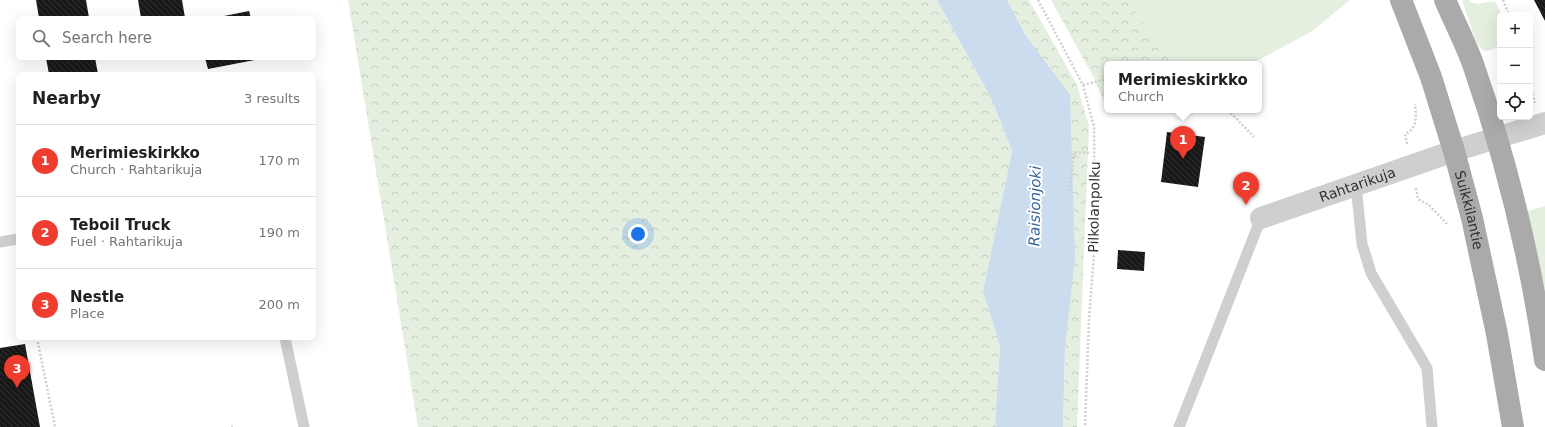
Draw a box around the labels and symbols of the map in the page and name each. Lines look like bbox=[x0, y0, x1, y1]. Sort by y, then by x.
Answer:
pin: 1 bbox=[1170, 126, 1196, 159]
street label: Pilkolanpolku bbox=[1085, 161, 1103, 253]
street label: Rahtarikuja bbox=[1317, 164, 1398, 205]
water label: Raisionjoki bbox=[1025, 165, 1045, 246]
street label: Suikkilantie bbox=[1452, 169, 1487, 251]
pin: 2 bbox=[1233, 172, 1259, 205]
your location bbox=[628, 224, 648, 244]
pin: 3 bbox=[4, 355, 30, 388]

